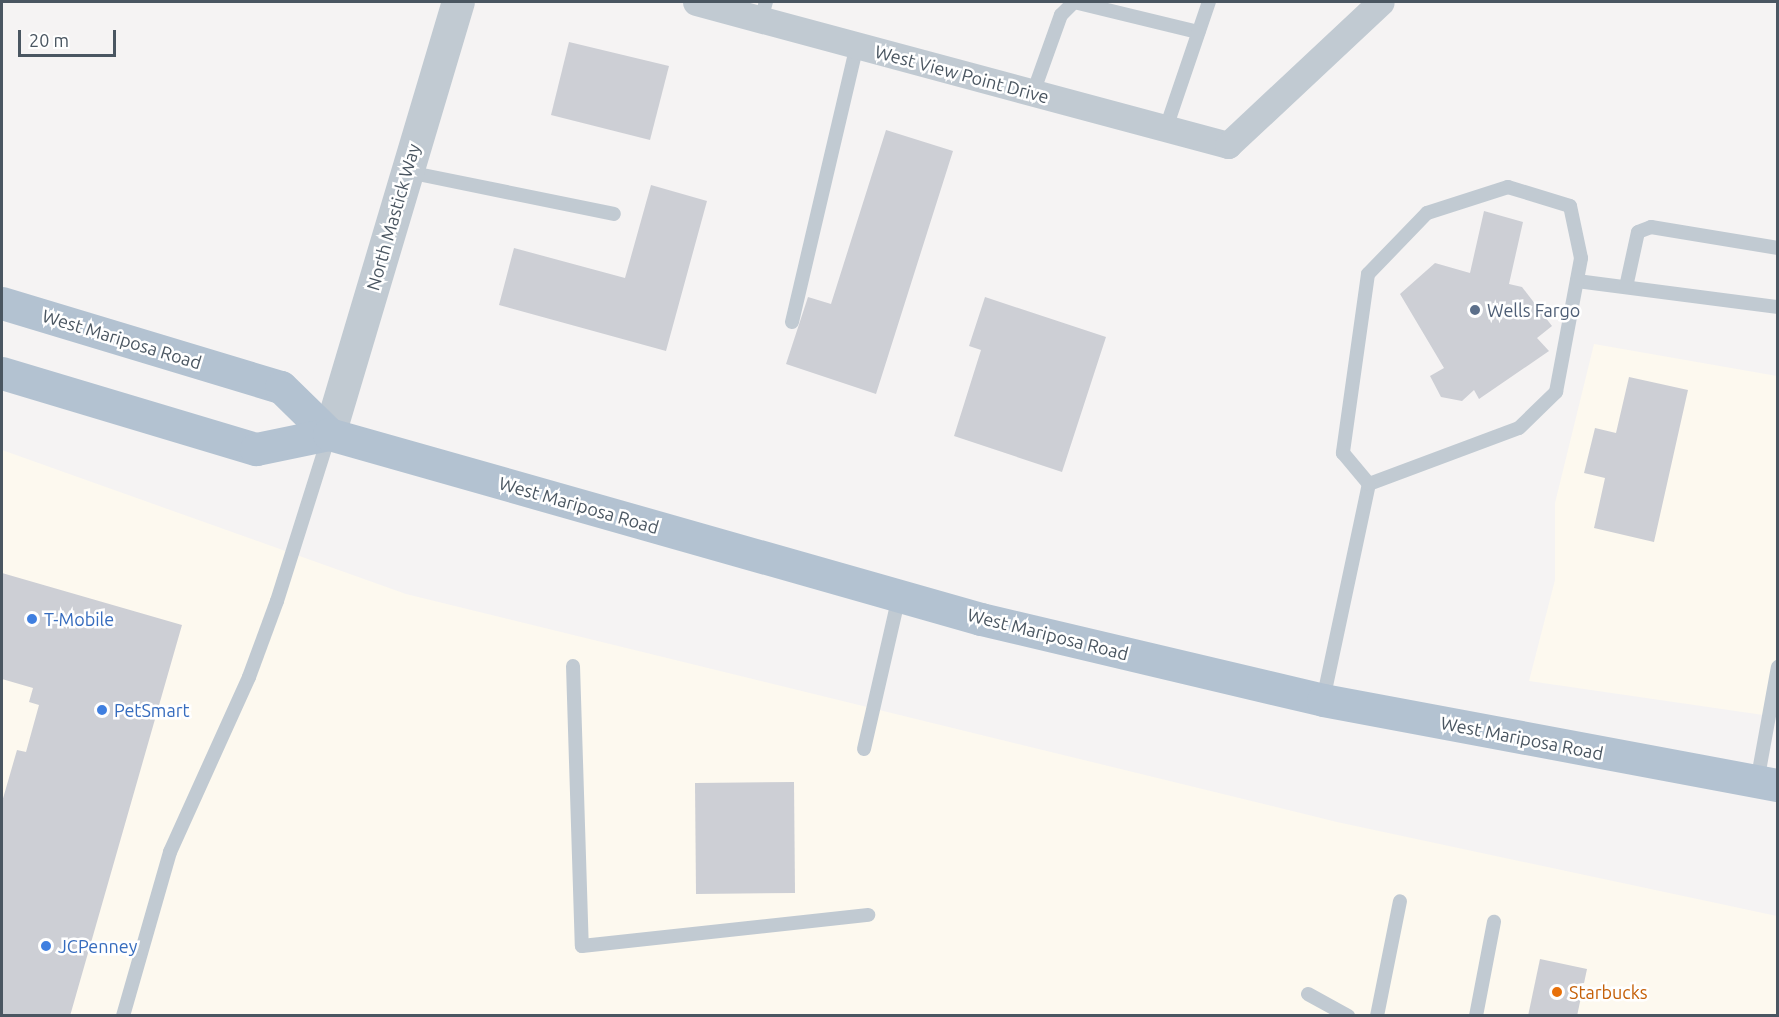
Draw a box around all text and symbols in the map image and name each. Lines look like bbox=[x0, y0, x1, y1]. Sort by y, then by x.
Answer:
scale bar bbox=[21, 18, 118, 56]
text: 20 m bbox=[29, 30, 69, 50]
street label: West View Point Drive bbox=[873, 40, 1051, 108]
street label: North Mastick Way bbox=[362, 141, 424, 293]
place label: Wells Fargo bbox=[1487, 299, 1580, 321]
marker: Wells Fargo bbox=[1468, 303, 1482, 317]
street label: West Mariposa Road bbox=[40, 305, 204, 373]
street label: West Mariposa Road bbox=[497, 472, 661, 538]
street label: West Mariposa Road bbox=[965, 604, 1131, 664]
place label: T-Mobile bbox=[44, 608, 114, 630]
marker: T-Mobile bbox=[25, 612, 39, 626]
place label: PetSmart bbox=[114, 699, 190, 721]
marker: PetSmart bbox=[95, 703, 109, 717]
street label: West Mariposa Road bbox=[1439, 712, 1605, 764]
place label: JCPenney bbox=[58, 935, 137, 957]
marker: JCPenney bbox=[39, 939, 53, 953]
place label: Starbucks bbox=[1569, 981, 1648, 1003]
marker: Starbucks bbox=[1550, 985, 1564, 999]

